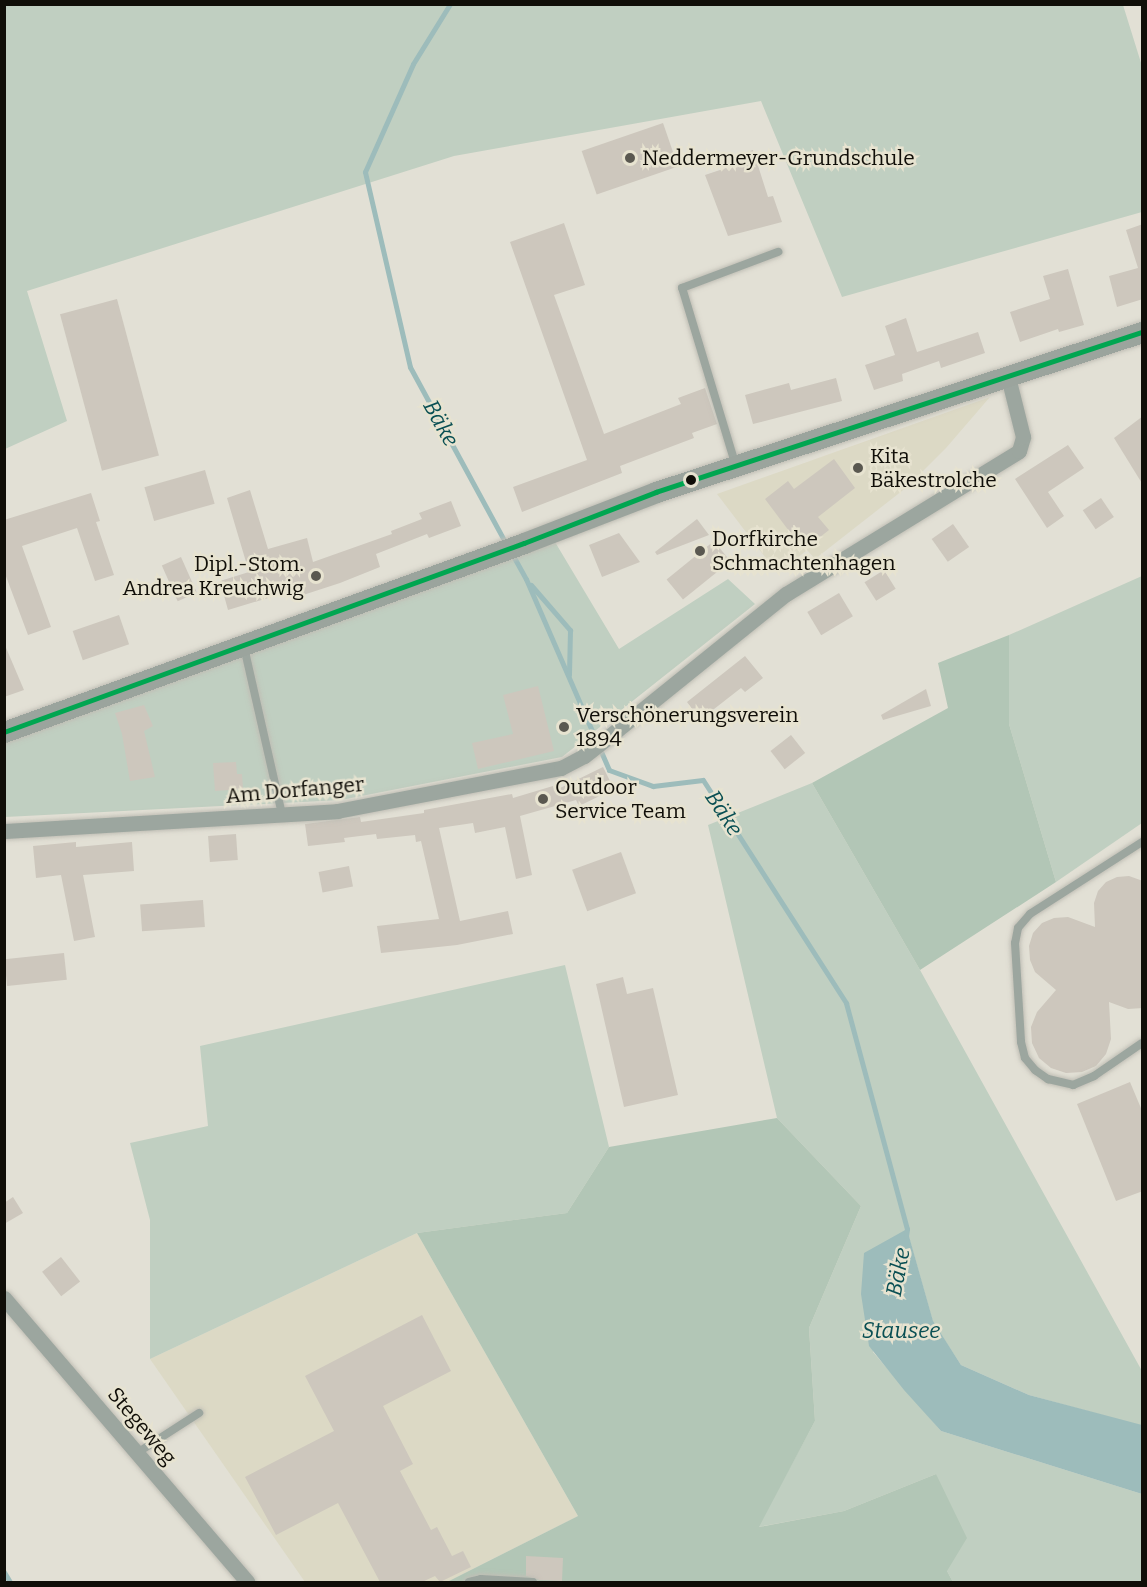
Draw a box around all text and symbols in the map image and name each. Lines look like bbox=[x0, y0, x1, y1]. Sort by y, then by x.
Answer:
place label: Neddermeyer-Grundschule bbox=[642, 145, 915, 171]
marker: Neddermeyer-Grundschule bbox=[623, 151, 637, 165]
water label: Bäke bbox=[418, 395, 464, 451]
place label: Kita Bäkestrolche bbox=[870, 443, 997, 493]
marker: Kita Bäkestrolche bbox=[851, 461, 865, 475]
unlabelled marker bbox=[685, 474, 697, 486]
place label: Dorfkirche Schmachtenhagen bbox=[712, 526, 896, 576]
marker: Dorfkirche Schmachtenhagen bbox=[693, 544, 707, 558]
place label: Dipl.-Stom. Andrea Kreuchwig bbox=[122, 551, 304, 601]
marker: Dipl.-Stom. Andrea Kreuchwig bbox=[309, 569, 323, 583]
place label: Verschönerungsverein 1894 bbox=[576, 702, 799, 752]
marker: Verschönerungsverein 1894 bbox=[557, 720, 571, 734]
street label: Am Dorfanger bbox=[225, 771, 365, 809]
place label: Outdoor Service Team bbox=[555, 774, 686, 824]
water label: Bäke bbox=[700, 785, 748, 841]
marker: Outdoor Service Team bbox=[536, 792, 550, 806]
water label: Bäke bbox=[880, 1246, 916, 1298]
water label: Stausee bbox=[862, 1318, 940, 1344]
street label: Stegeweg bbox=[102, 1382, 182, 1470]

